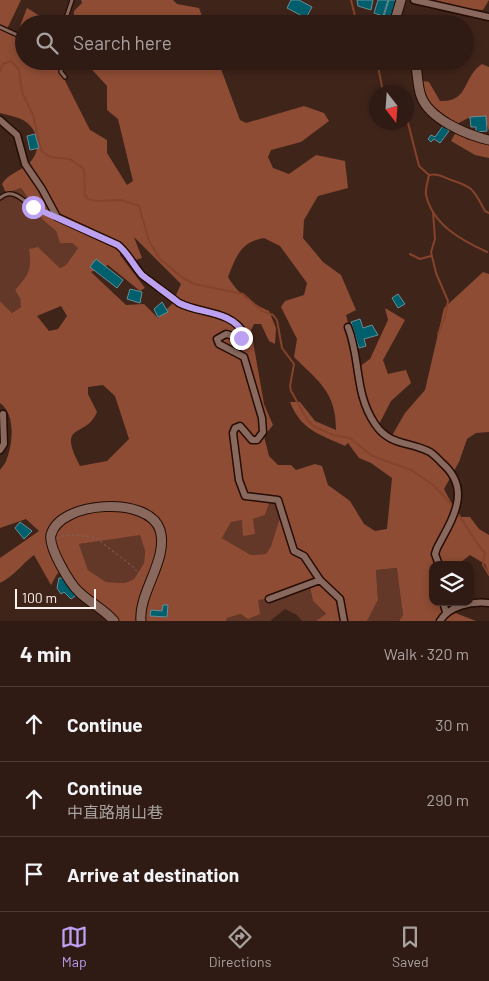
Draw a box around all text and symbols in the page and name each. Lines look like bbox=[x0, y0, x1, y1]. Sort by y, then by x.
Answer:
search box bbox=[15, 15, 474, 70]
icon: search bbox=[33, 29, 61, 57]
text: Search here bbox=[73, 31, 172, 54]
north arrow bbox=[369, 85, 414, 130]
route start bbox=[22, 196, 45, 219]
route end bbox=[230, 327, 253, 350]
map controls bbox=[429, 561, 474, 606]
button: layers bbox=[429, 561, 474, 606]
scale bar bbox=[15, 586, 96, 609]
text: 100 m bbox=[22, 589, 57, 606]
text: 4 min bbox=[20, 641, 71, 666]
text: Walk · 320 m bbox=[384, 644, 469, 663]
icon: ahead bbox=[20, 710, 48, 738]
text: Continue bbox=[67, 713, 143, 736]
text: 30 m bbox=[435, 715, 469, 734]
text: Continue bbox=[67, 776, 143, 799]
icon: ahead bbox=[20, 785, 48, 813]
text: 290 m bbox=[427, 790, 469, 809]
text: 中直路崩山巷 bbox=[67, 802, 163, 821]
icon: arrive bbox=[20, 860, 48, 888]
text: Arrive at destination bbox=[67, 863, 239, 886]
tab: Map bbox=[60, 923, 88, 970]
tab: Directions bbox=[209, 923, 271, 970]
tab: Saved bbox=[392, 923, 429, 970]

